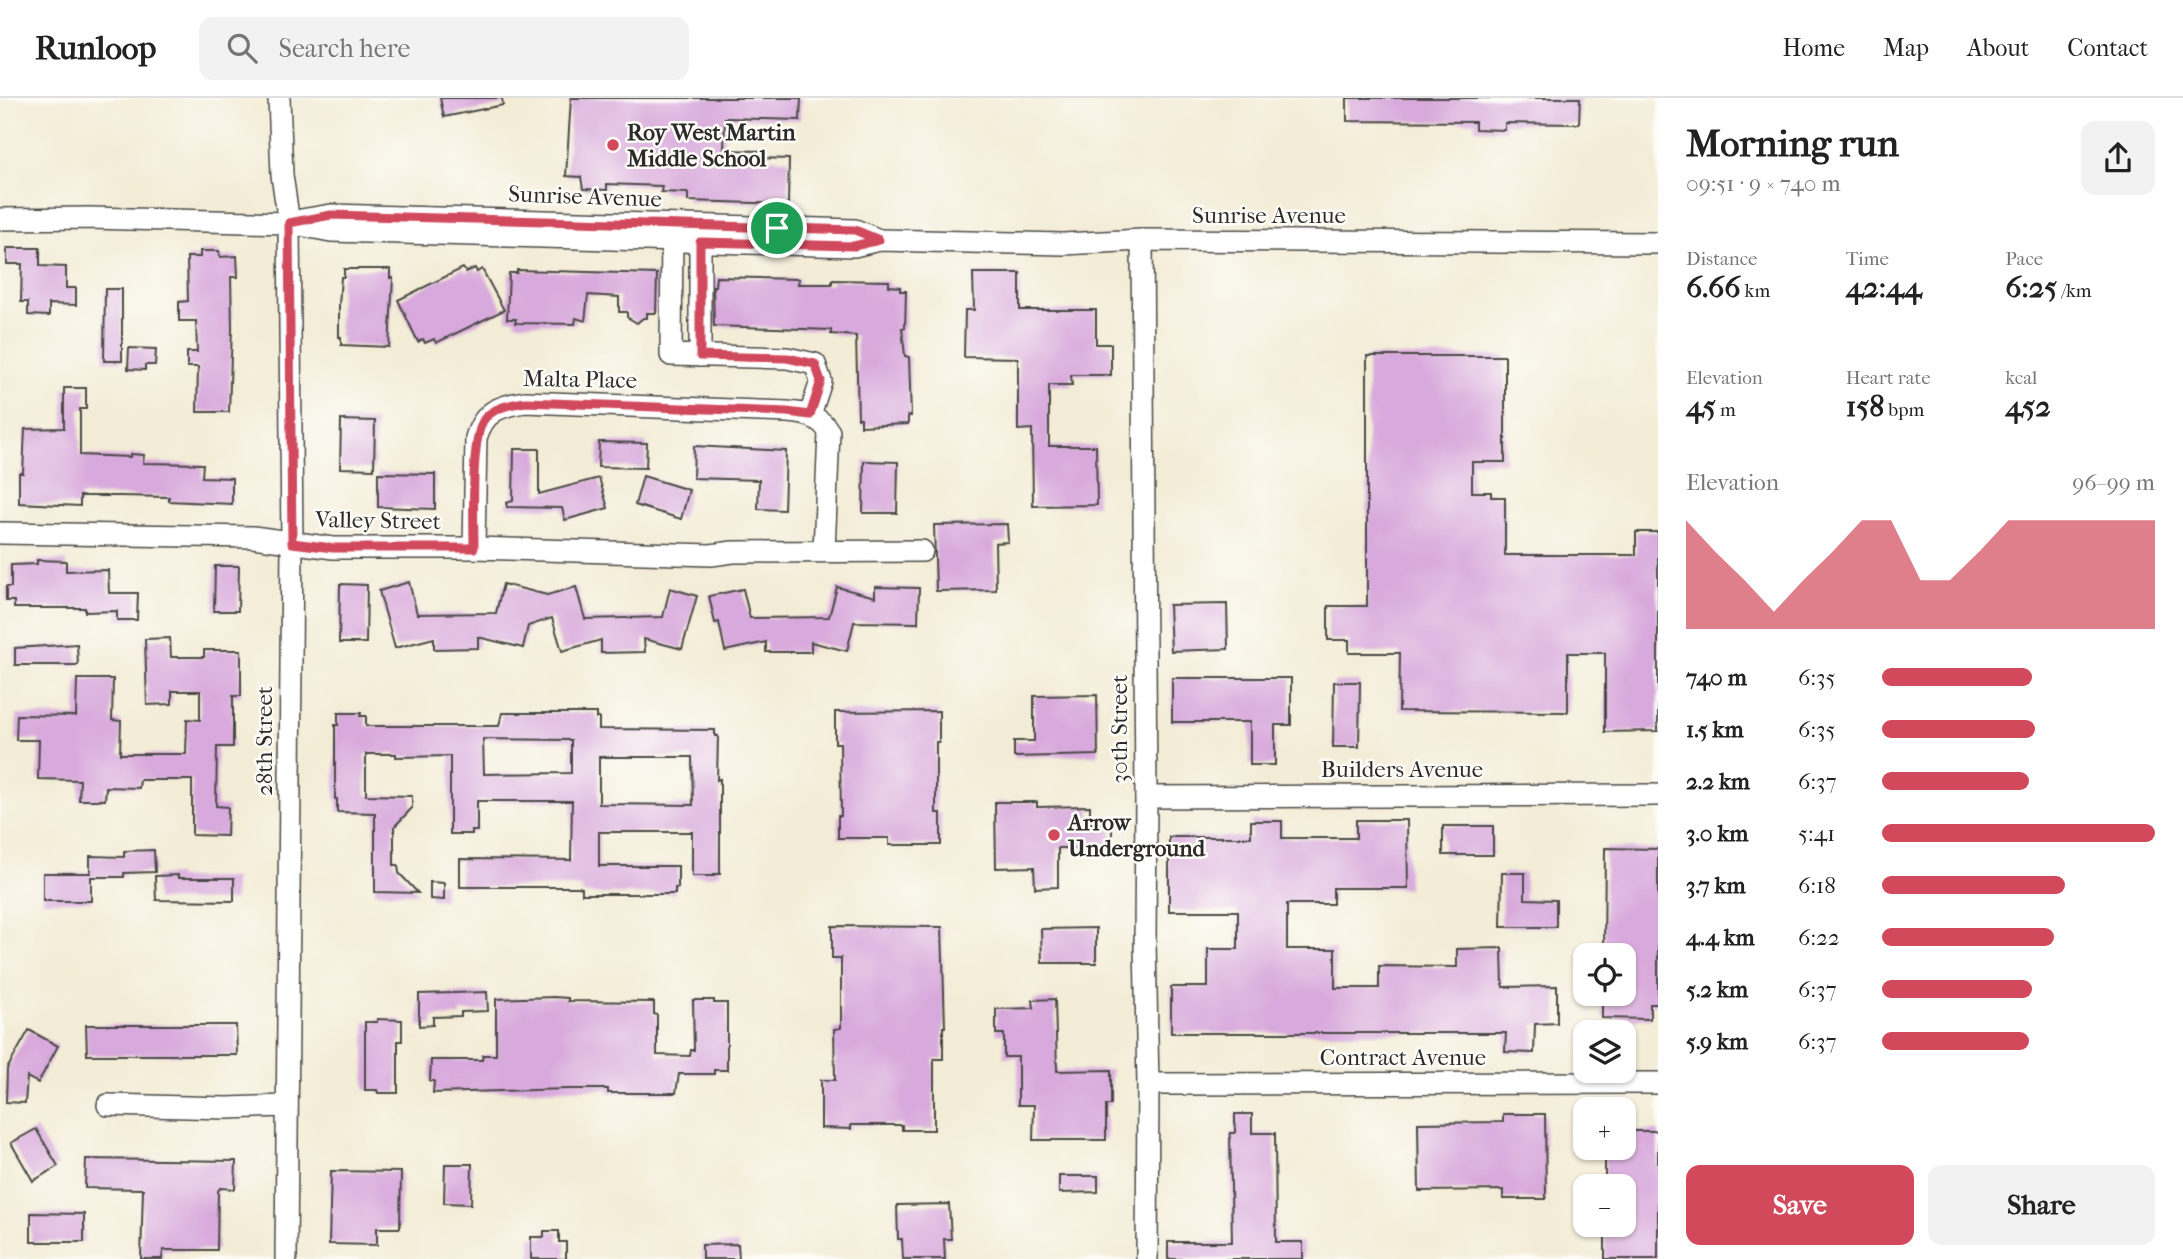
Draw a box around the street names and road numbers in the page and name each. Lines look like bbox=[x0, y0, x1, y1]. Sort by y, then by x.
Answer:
street label: Sunrise Avenue bbox=[508, 180, 662, 213]
street label: Sunrise Avenue bbox=[1192, 202, 1346, 229]
street label: Malta Place bbox=[523, 365, 637, 394]
street label: Valley Street bbox=[314, 506, 441, 535]
street label: 30th Street bbox=[1106, 675, 1133, 783]
street label: 28th Street bbox=[251, 686, 278, 796]
street label: Builders Avenue bbox=[1321, 756, 1483, 783]
street label: Contract Avenue bbox=[1320, 1044, 1486, 1071]

